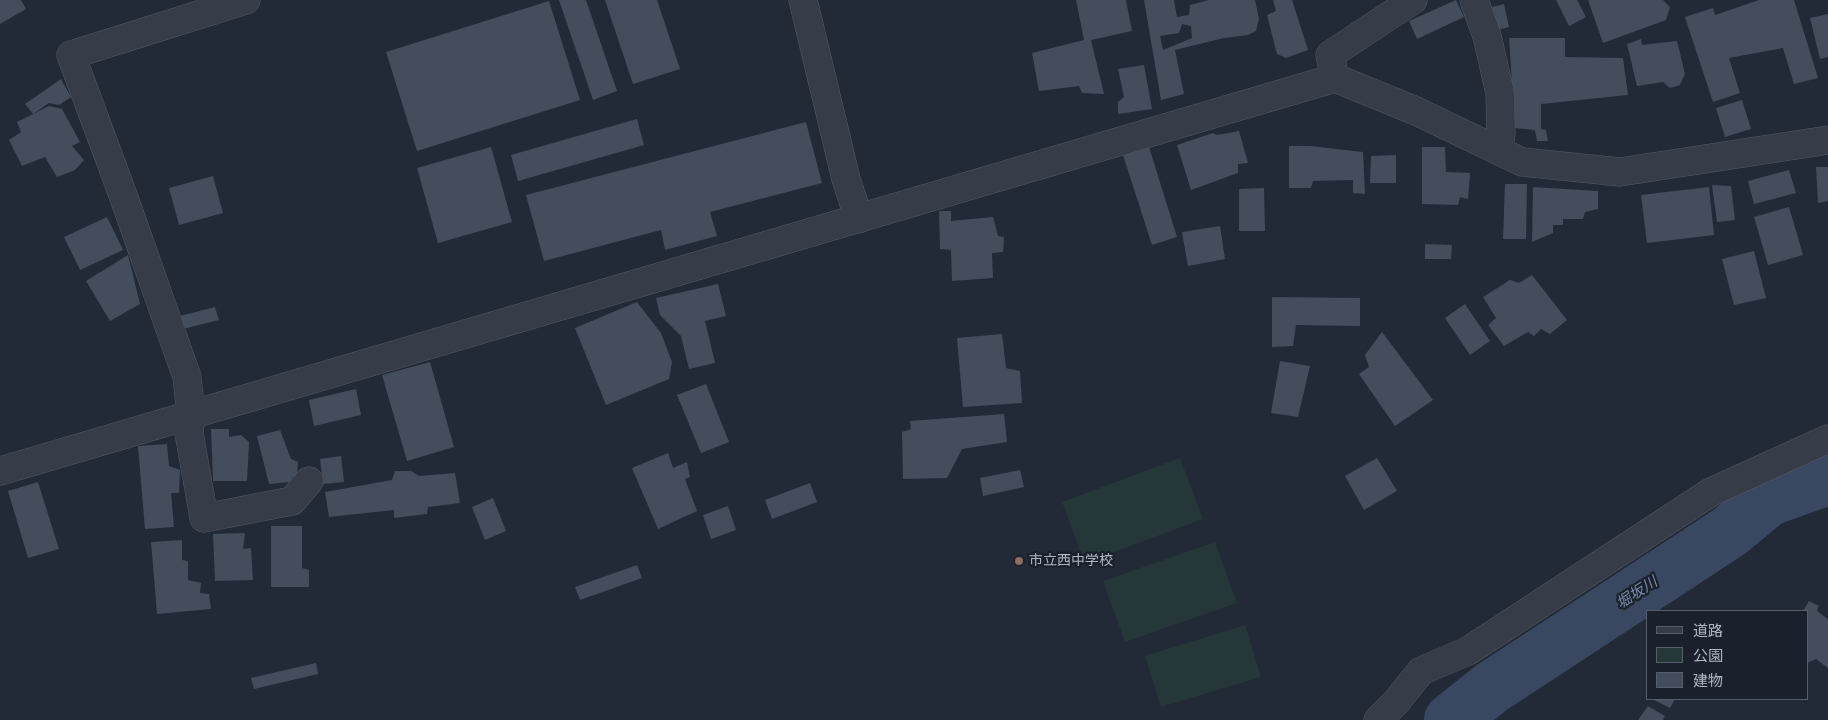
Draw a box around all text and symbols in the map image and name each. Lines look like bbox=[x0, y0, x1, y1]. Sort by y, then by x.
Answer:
place label: 市立西中学校 bbox=[1029, 553, 1113, 569]
marker: 市立西中学校 bbox=[1013, 555, 1025, 567]
water label: 堀坂川 bbox=[1613, 573, 1661, 613]
legend bbox=[1646, 610, 1808, 700]
text: 道路 bbox=[1693, 621, 1723, 640]
text: 公園 bbox=[1693, 646, 1723, 665]
text: 建物 bbox=[1693, 671, 1723, 690]

